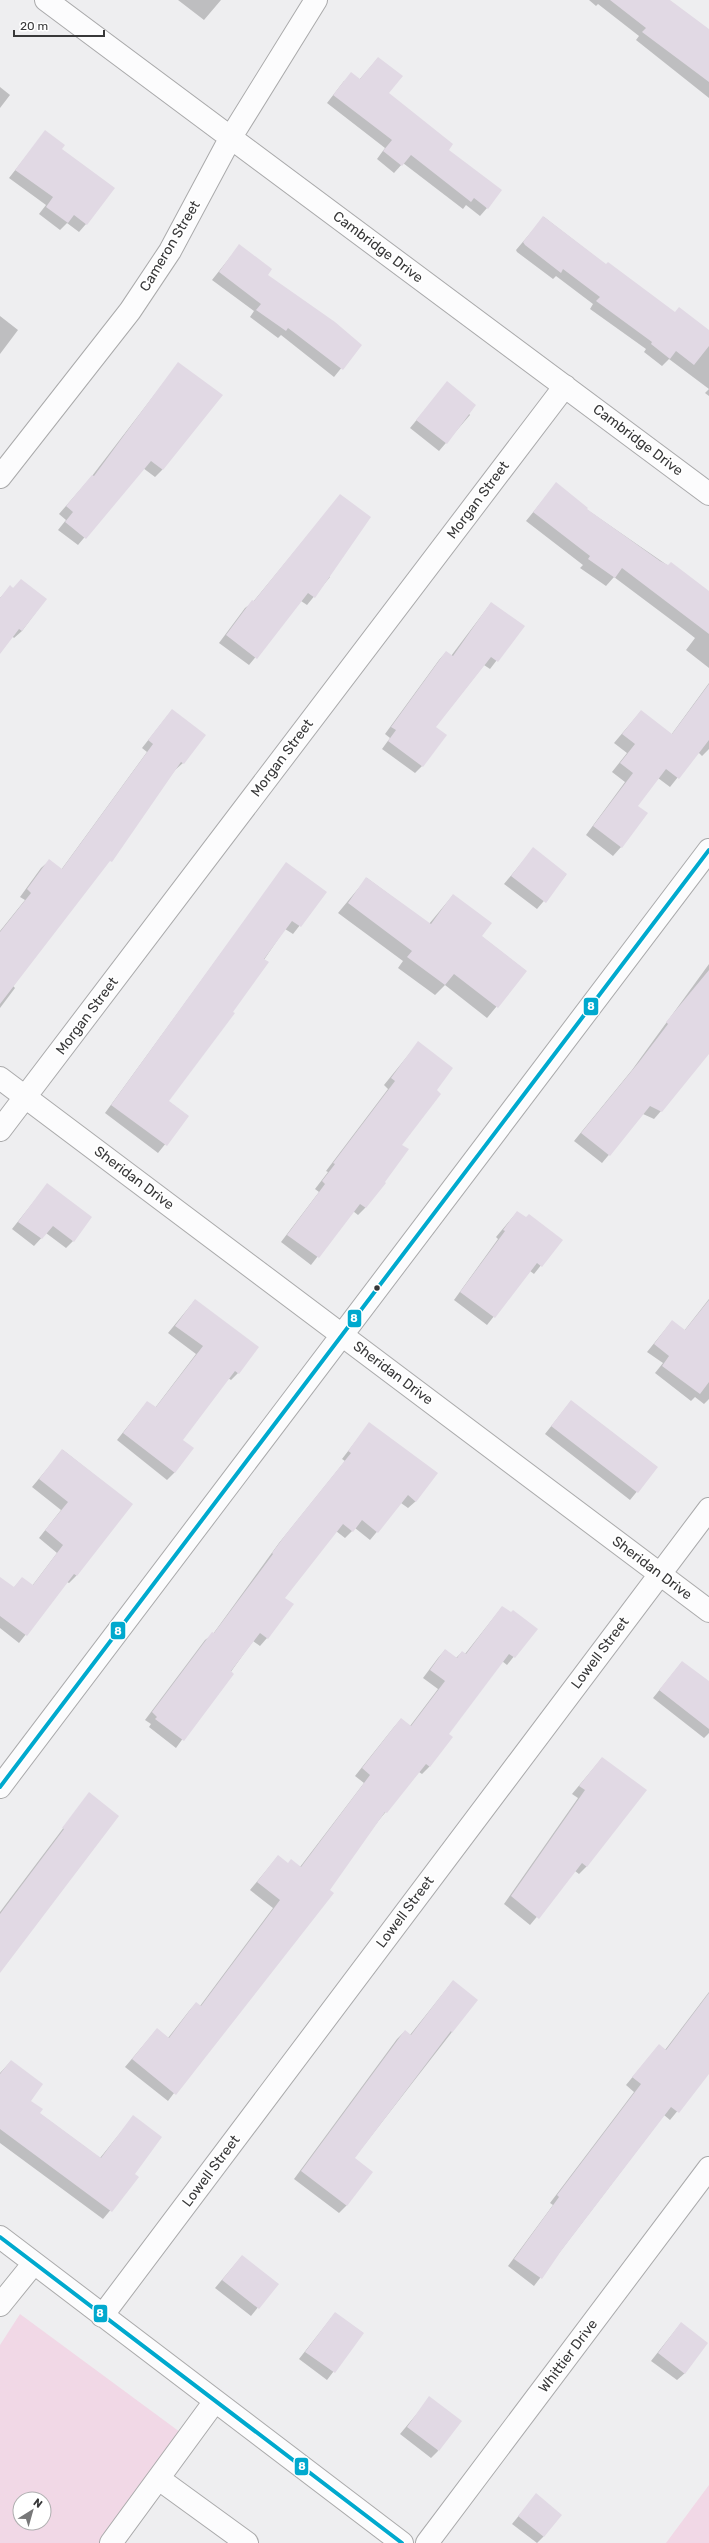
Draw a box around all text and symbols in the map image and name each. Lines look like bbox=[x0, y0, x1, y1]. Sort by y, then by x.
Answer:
scale bar bbox=[14, 12, 104, 38]
text: 20 m bbox=[20, 19, 48, 33]
street label: Cameron Street bbox=[136, 197, 204, 295]
street label: Cambridge Drive bbox=[330, 208, 426, 286]
street label: Cambridge Drive bbox=[590, 401, 686, 479]
street label: Morgan Street bbox=[443, 457, 513, 542]
street label: Morgan Street bbox=[247, 715, 317, 800]
street label: Morgan Street bbox=[52, 973, 122, 1058]
line badge: 8 bbox=[583, 997, 599, 1016]
text: 8 bbox=[587, 1000, 595, 1013]
street label: Sheridan Drive bbox=[91, 1142, 177, 1214]
unlabelled marker bbox=[372, 1283, 382, 1293]
line badge: 8 bbox=[347, 1309, 362, 1328]
text: 8 bbox=[350, 1312, 358, 1325]
street label: Sheridan Drive bbox=[350, 1337, 436, 1409]
street label: Sheridan Drive bbox=[609, 1532, 695, 1604]
street label: Lowell Street bbox=[568, 1613, 633, 1692]
line badge: 8 bbox=[110, 1621, 126, 1640]
text: 8 bbox=[114, 1625, 122, 1638]
street label: Lowell Street bbox=[373, 1872, 438, 1951]
street label: Lowell Street bbox=[179, 2131, 244, 2210]
line badge: 8 bbox=[93, 2304, 108, 2323]
text: 8 bbox=[96, 2307, 104, 2320]
street label: Whittier Drive bbox=[535, 2316, 601, 2396]
line badge: 8 bbox=[294, 2457, 309, 2476]
text: 8 bbox=[298, 2460, 306, 2473]
north arrow bbox=[12, 2491, 52, 2531]
text: N bbox=[31, 2496, 45, 2511]

